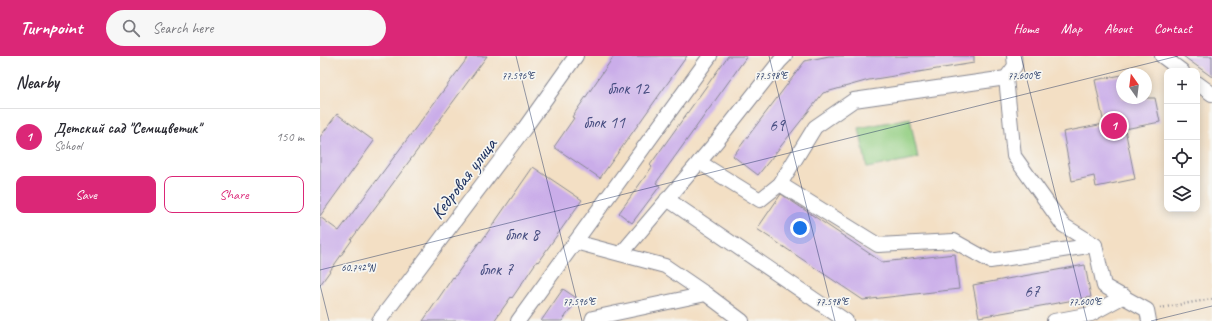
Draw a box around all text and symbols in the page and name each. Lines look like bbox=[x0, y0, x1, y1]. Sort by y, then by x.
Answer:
search box bbox=[106, 10, 386, 46]
text: Turnpoint bbox=[20, 16, 82, 40]
icon: search bbox=[120, 17, 142, 39]
text: Search here bbox=[152, 19, 214, 38]
text: Home bbox=[1013, 20, 1039, 37]
text: Map bbox=[1061, 20, 1082, 37]
text: About bbox=[1104, 20, 1132, 37]
text: Contact bbox=[1154, 20, 1192, 37]
north arrow bbox=[1116, 68, 1152, 104]
map controls bbox=[1164, 68, 1200, 212]
button: + bbox=[1164, 68, 1200, 104]
text: 77.596°E bbox=[502, 69, 536, 82]
text: 77.598°E bbox=[755, 69, 789, 82]
text: 77.600°E bbox=[1008, 69, 1042, 82]
text: Nearby bbox=[16, 72, 59, 93]
house number: блок 12 bbox=[607, 78, 650, 99]
button: − bbox=[1164, 104, 1200, 140]
pin: 1 bbox=[1101, 111, 1127, 141]
house number: блок 11 bbox=[583, 112, 626, 133]
house number: 69 bbox=[769, 115, 786, 136]
text: Детский сад "Семицветик" bbox=[54, 119, 201, 138]
text: 1 bbox=[26, 129, 32, 145]
text: 150 m bbox=[276, 129, 304, 145]
street label: Кедровая улица bbox=[425, 132, 503, 224]
text: School bbox=[54, 138, 82, 154]
button: locate bbox=[1164, 140, 1200, 176]
button: Save bbox=[16, 176, 156, 213]
button: Share bbox=[164, 176, 304, 213]
button: layers bbox=[1164, 176, 1200, 212]
your location bbox=[790, 218, 810, 238]
house number: блок 8 bbox=[505, 224, 541, 245]
house number: блок 7 bbox=[479, 259, 514, 280]
text: 60.742°N bbox=[341, 261, 377, 274]
house number: 67 bbox=[1024, 281, 1041, 302]
text: 77.596°E bbox=[563, 295, 597, 308]
text: 77.598°E bbox=[816, 295, 850, 308]
text: 77.600°E bbox=[1069, 295, 1103, 308]

